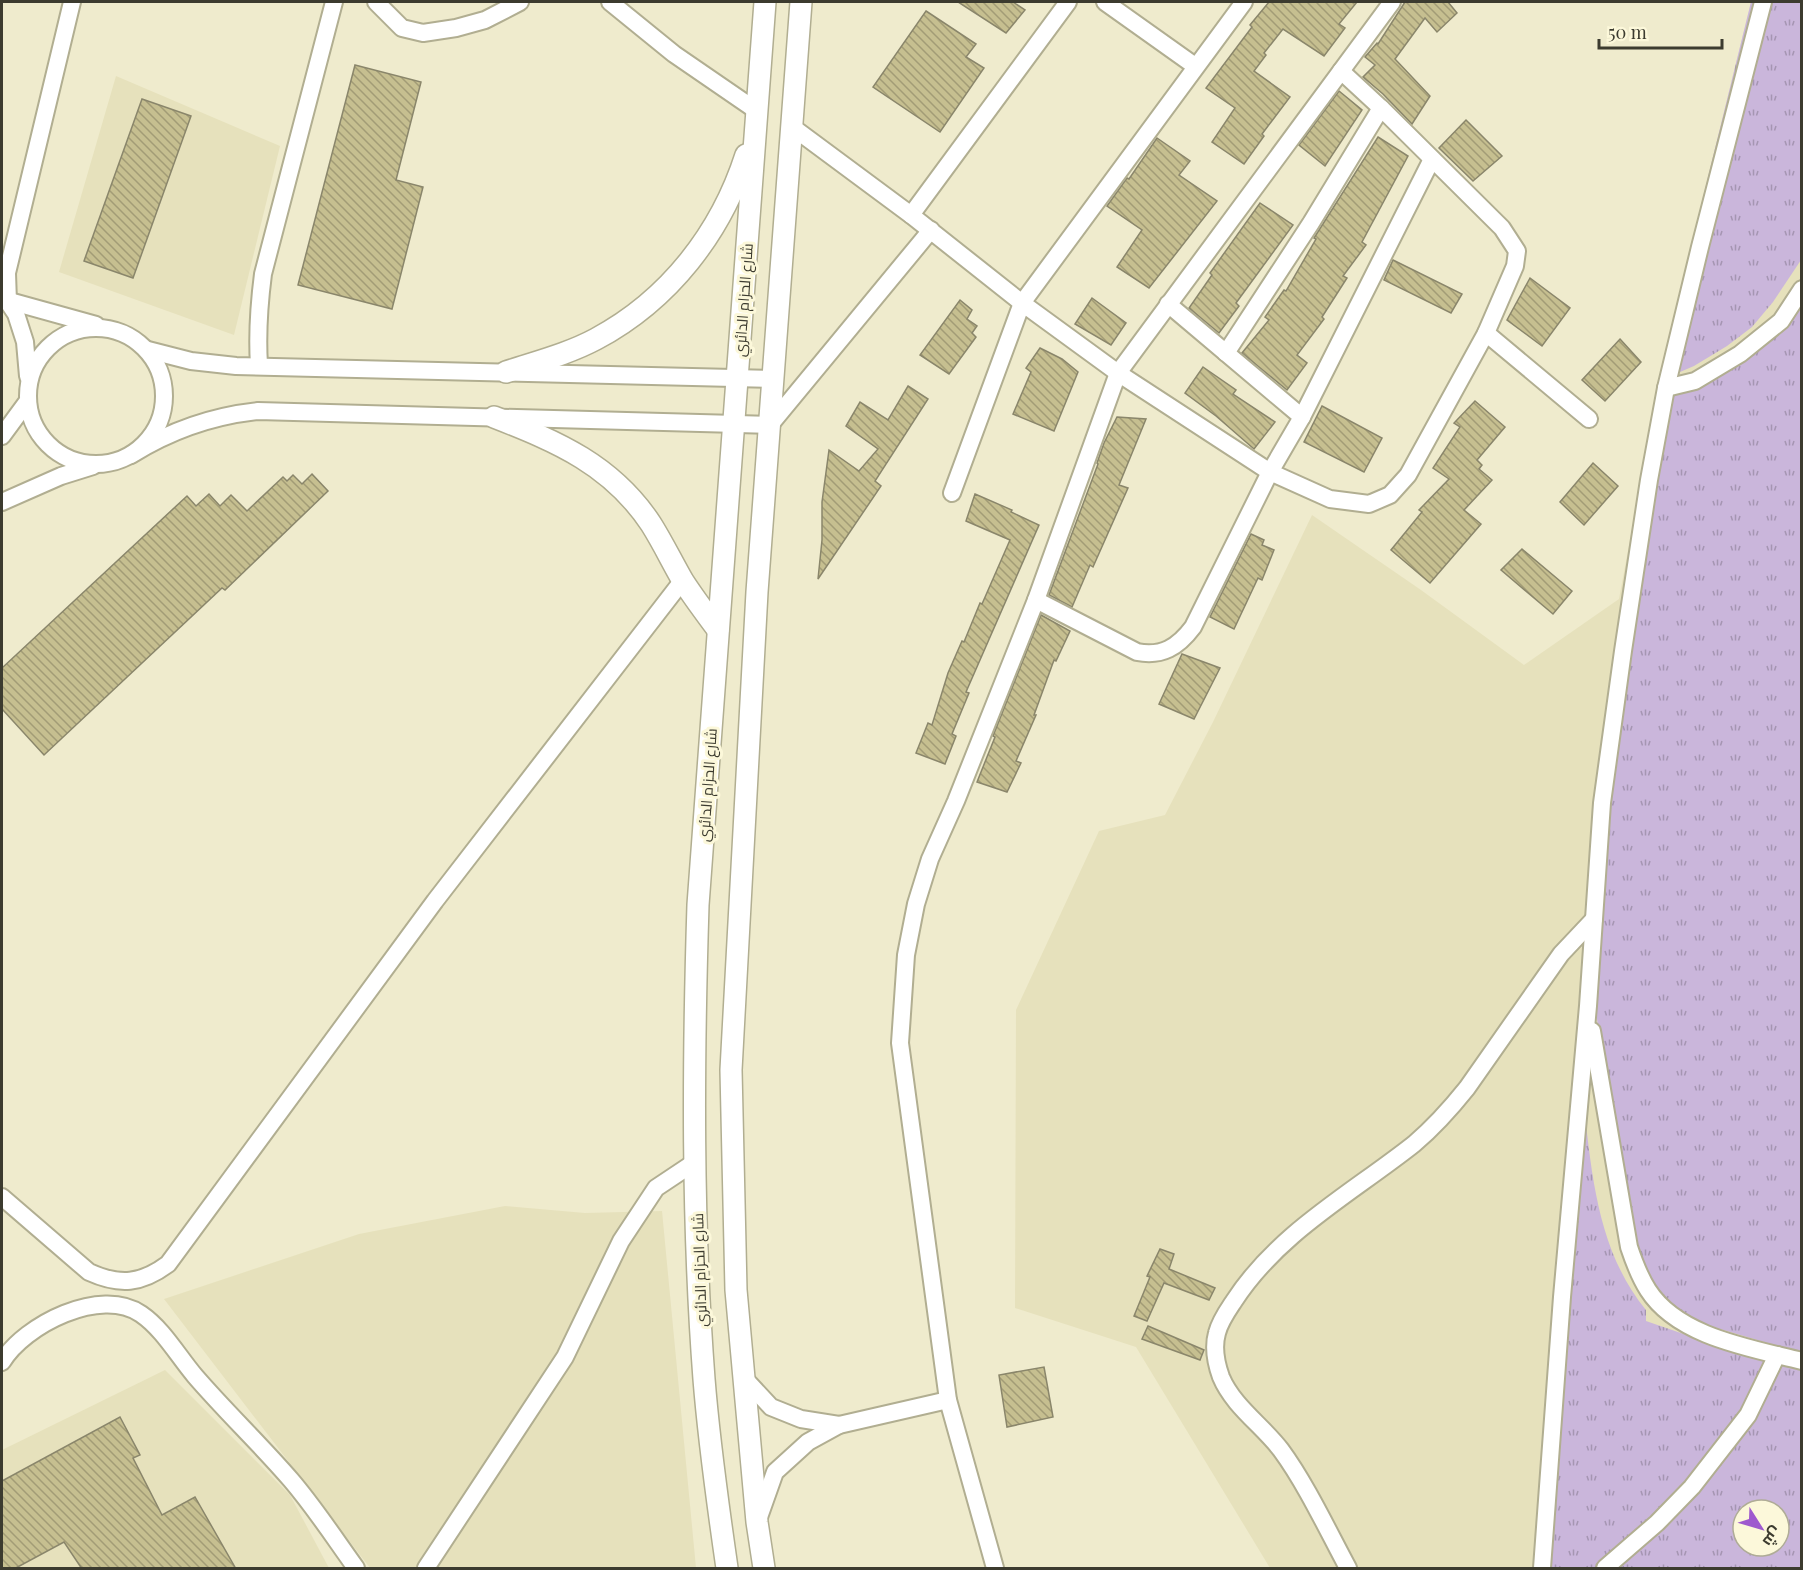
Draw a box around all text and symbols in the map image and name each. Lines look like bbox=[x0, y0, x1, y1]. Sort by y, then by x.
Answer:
scale bar bbox=[1599, 12, 1722, 50]
text: 50 m bbox=[1608, 20, 1647, 44]
street label: شارع الحزام الدائري bbox=[729, 243, 760, 358]
street label: شارع الحزام الدائري bbox=[693, 728, 724, 843]
street label: شارع الحزام الدائري bbox=[687, 1213, 714, 1327]
north arrow bbox=[1731, 1498, 1791, 1558]
text: ش bbox=[1759, 1523, 1788, 1552]

